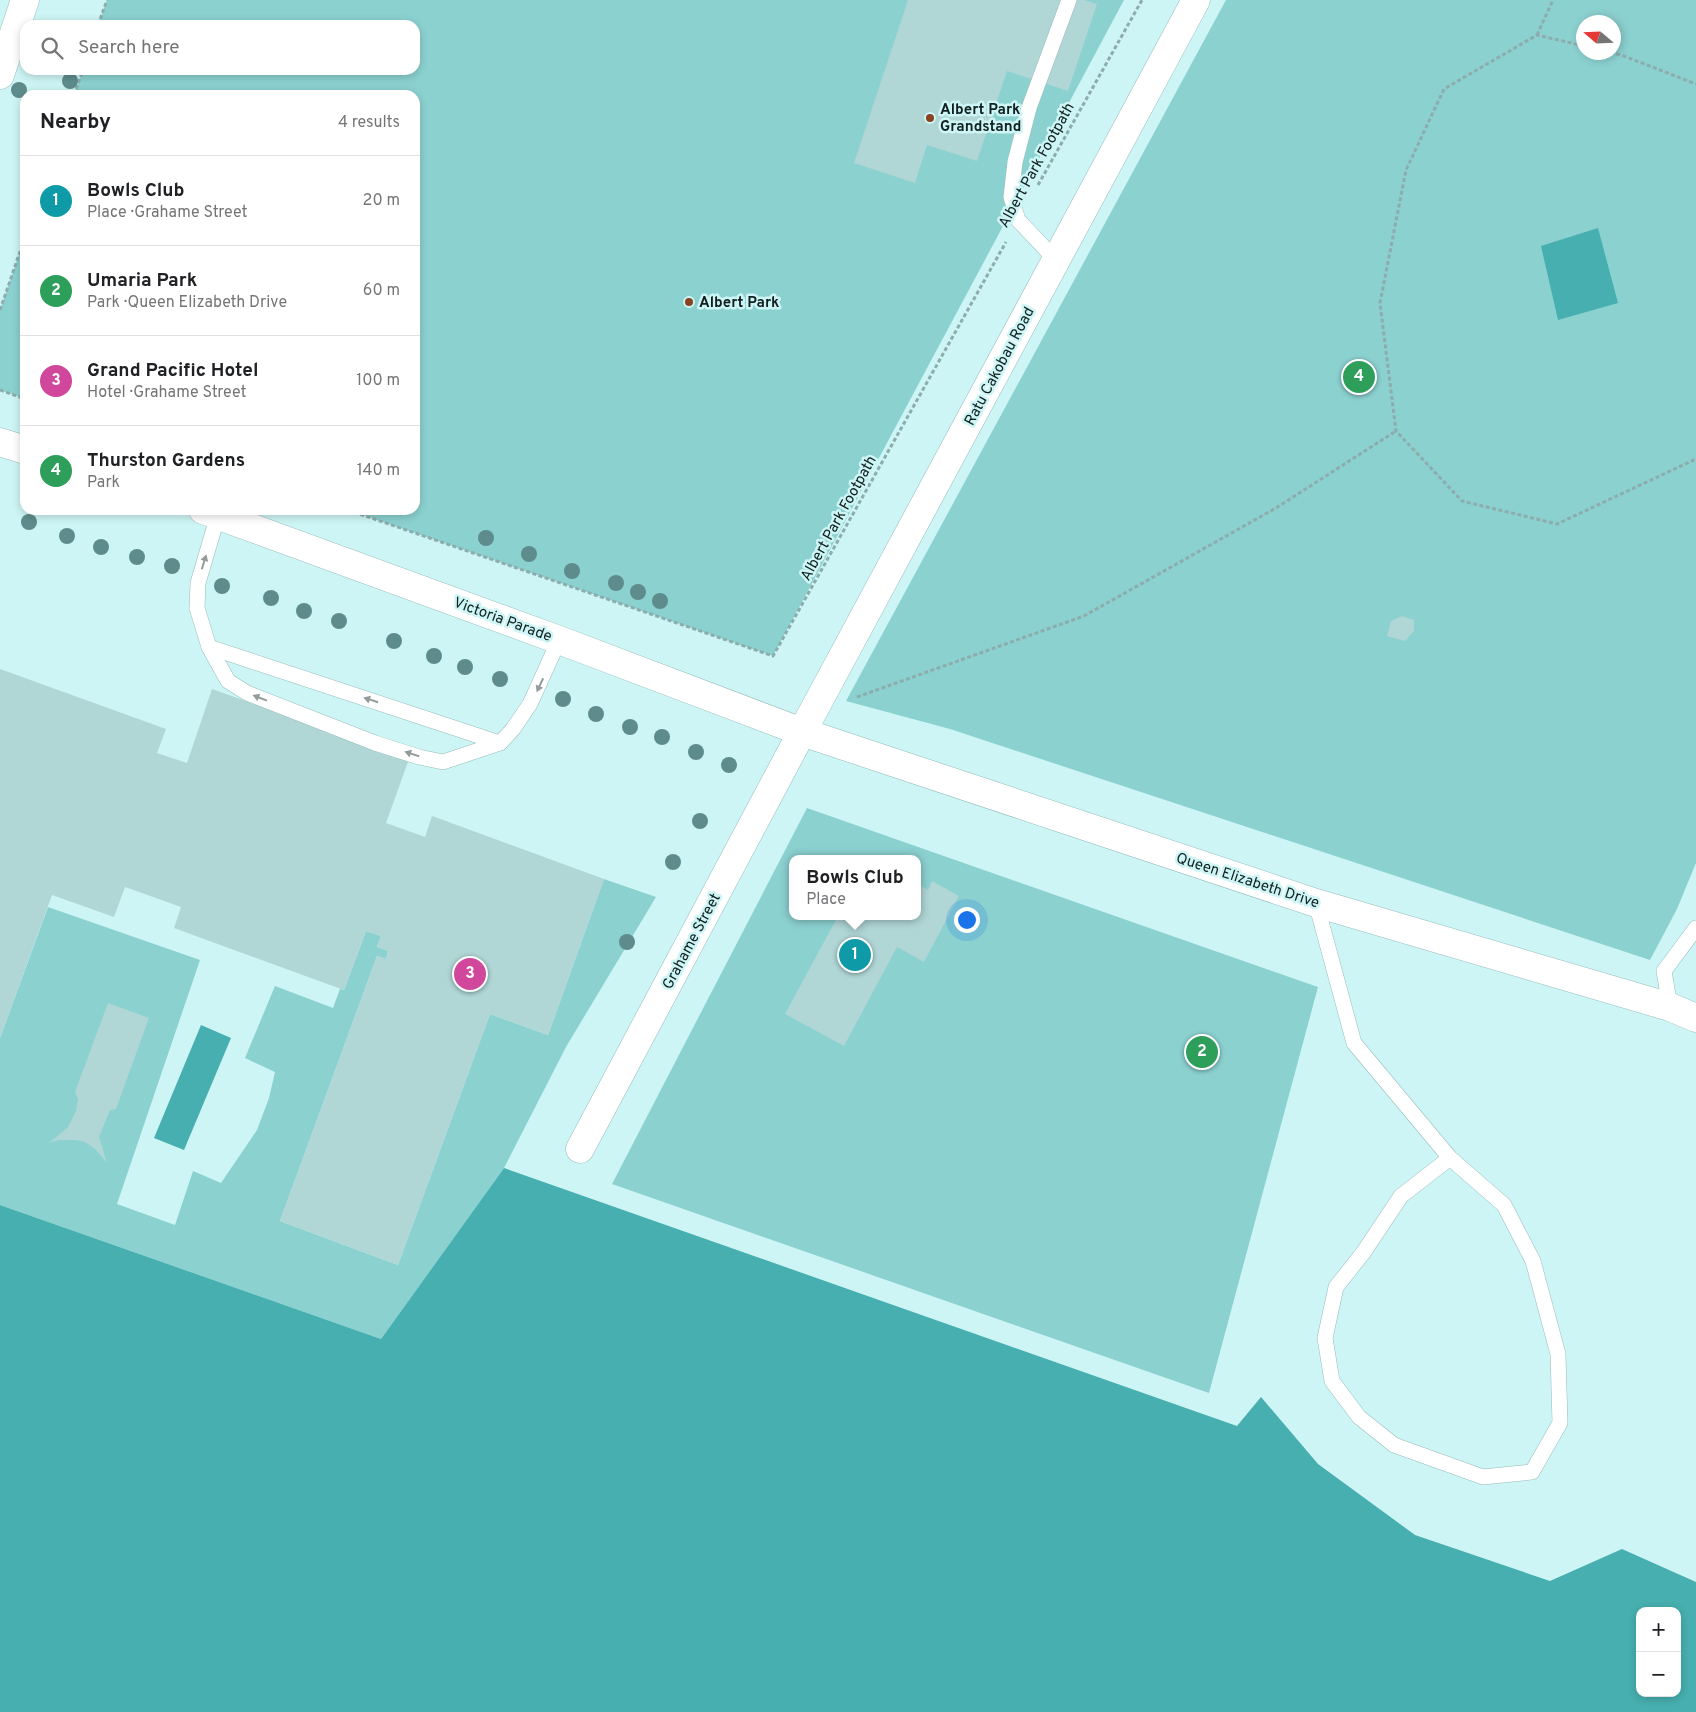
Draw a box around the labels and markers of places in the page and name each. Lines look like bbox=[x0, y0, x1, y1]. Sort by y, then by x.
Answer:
place label: Albert Park Grandstand bbox=[940, 101, 1021, 137]
marker: Albert Park Grandstand bbox=[924, 112, 936, 124]
place label: Albert Park bbox=[699, 294, 779, 313]
marker: Albert Park bbox=[683, 296, 695, 308]
pin: 4 bbox=[1343, 358, 1375, 396]
pin: 1 bbox=[839, 936, 871, 974]
pin: 3 bbox=[454, 955, 486, 993]
pin: 2 bbox=[1186, 1033, 1218, 1071]

